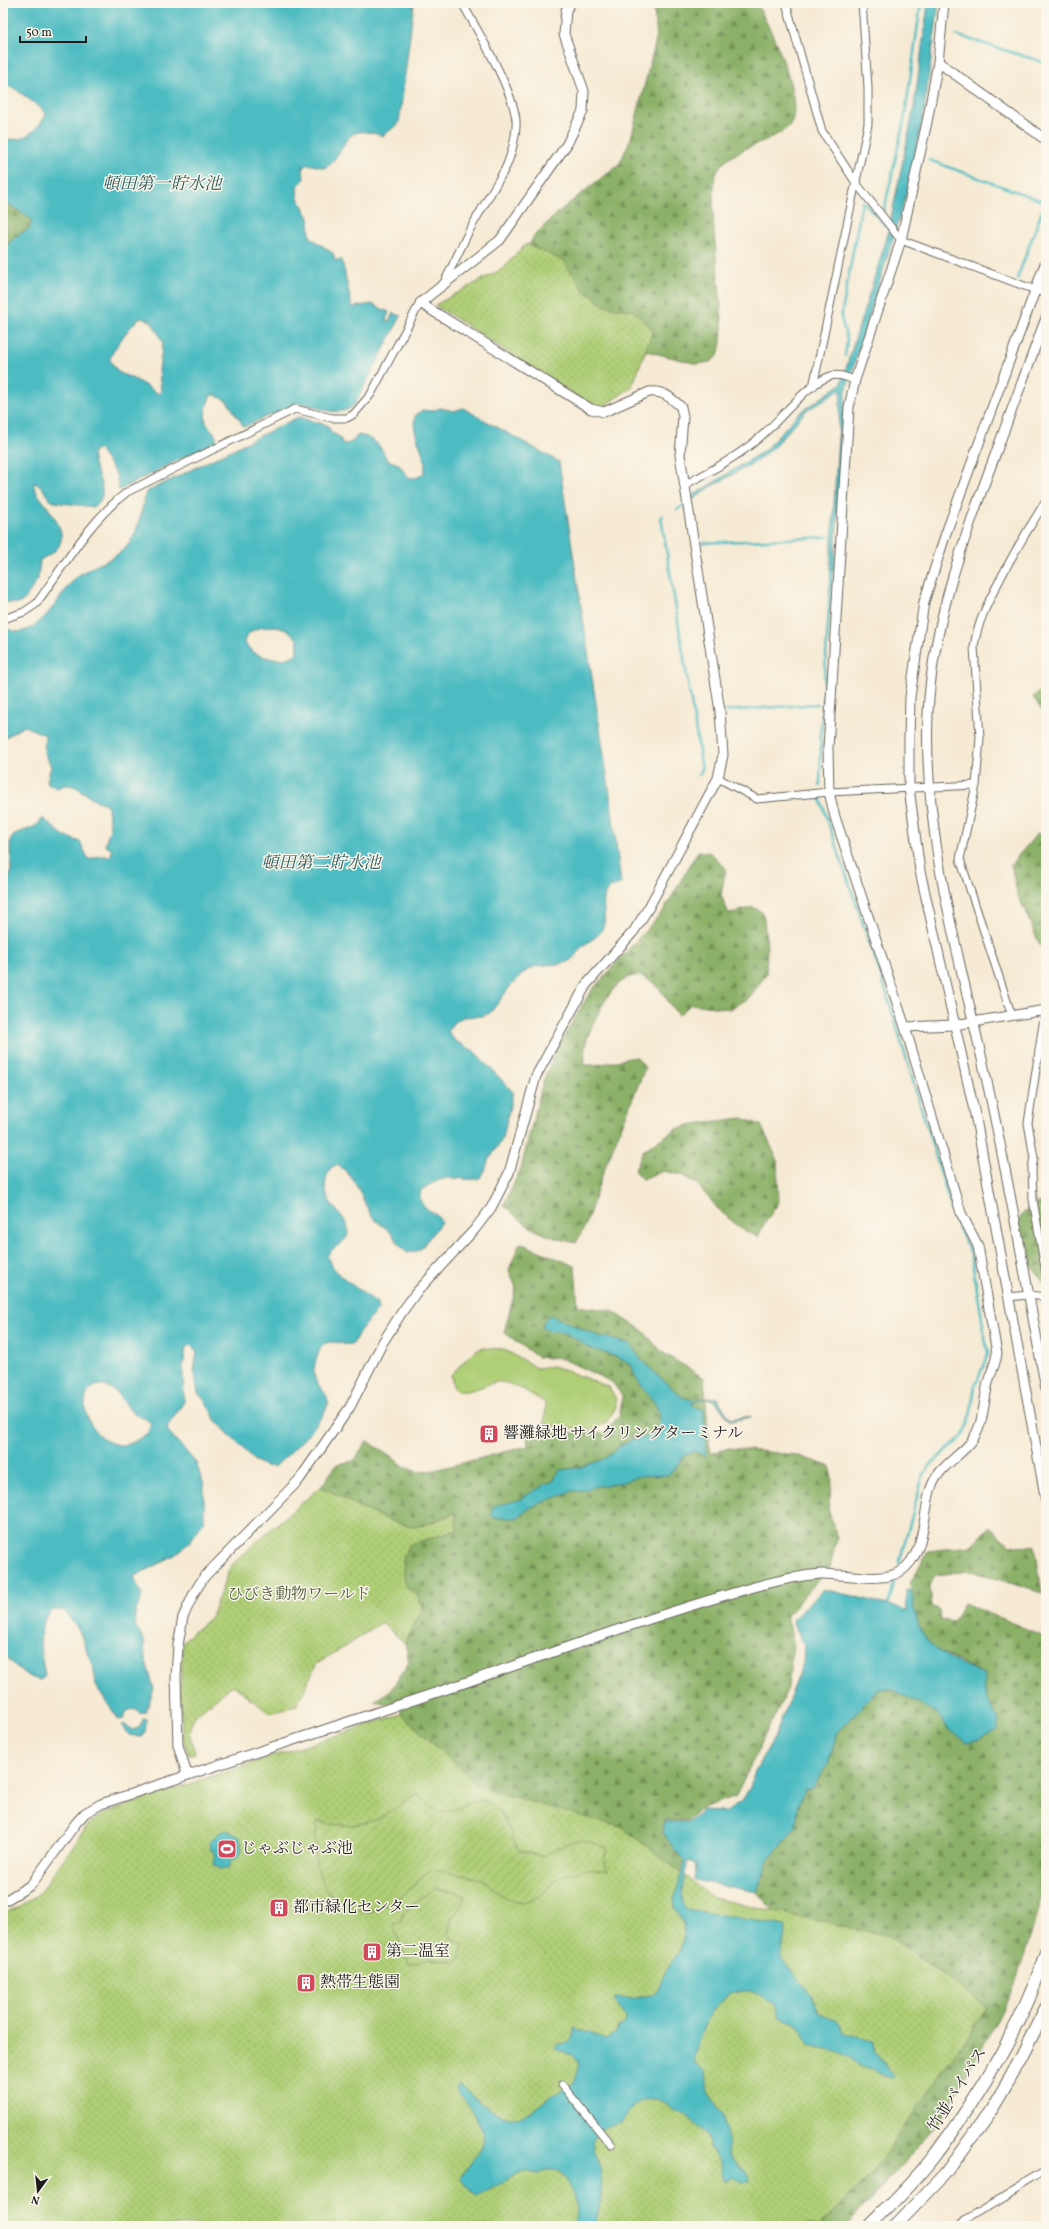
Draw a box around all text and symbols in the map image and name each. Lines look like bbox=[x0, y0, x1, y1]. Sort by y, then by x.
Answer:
scale bar bbox=[20, 18, 86, 44]
text: 50 m bbox=[26, 25, 52, 41]
water label: 頓田第一貯水池 bbox=[103, 173, 223, 196]
water label: 頓田第二貯水池 bbox=[262, 852, 382, 875]
building icon: 響灘緑地 サイクリングターミナル bbox=[478, 1423, 500, 1445]
place label: 響灘緑地 サイクリングターミナル bbox=[503, 1423, 743, 1445]
park label: ひびき動物ワールド bbox=[227, 1584, 371, 1606]
sports icon: じゃぶじゃぶ池 bbox=[216, 1838, 238, 1860]
place label: じゃぶじゃぶ池 bbox=[241, 1838, 353, 1860]
building icon: 都市緑化センター bbox=[268, 1897, 290, 1919]
place label: 都市緑化センター bbox=[293, 1897, 420, 1919]
building icon: 第二温室 bbox=[361, 1941, 383, 1963]
place label: 第二温室 bbox=[386, 1941, 450, 1963]
building icon: 熱帯生態園 bbox=[295, 1972, 317, 1994]
place label: 熱帯生態園 bbox=[320, 1972, 400, 1994]
street label: 竹並バイパス bbox=[923, 2044, 993, 2136]
north arrow bbox=[18, 2171, 58, 2211]
text: N bbox=[30, 2191, 42, 2207]

